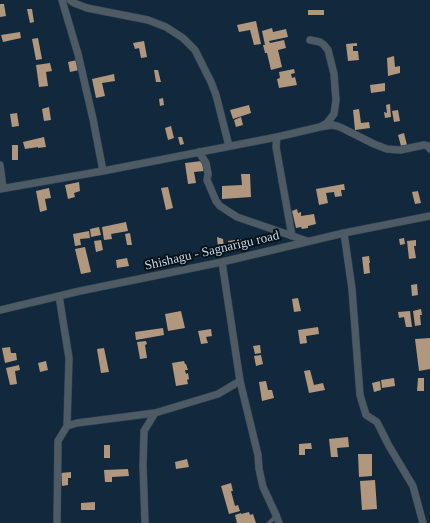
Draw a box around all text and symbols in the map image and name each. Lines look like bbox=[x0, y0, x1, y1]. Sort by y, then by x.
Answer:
street label: Shishagu - Sagnarigu road bbox=[143, 228, 281, 274]

